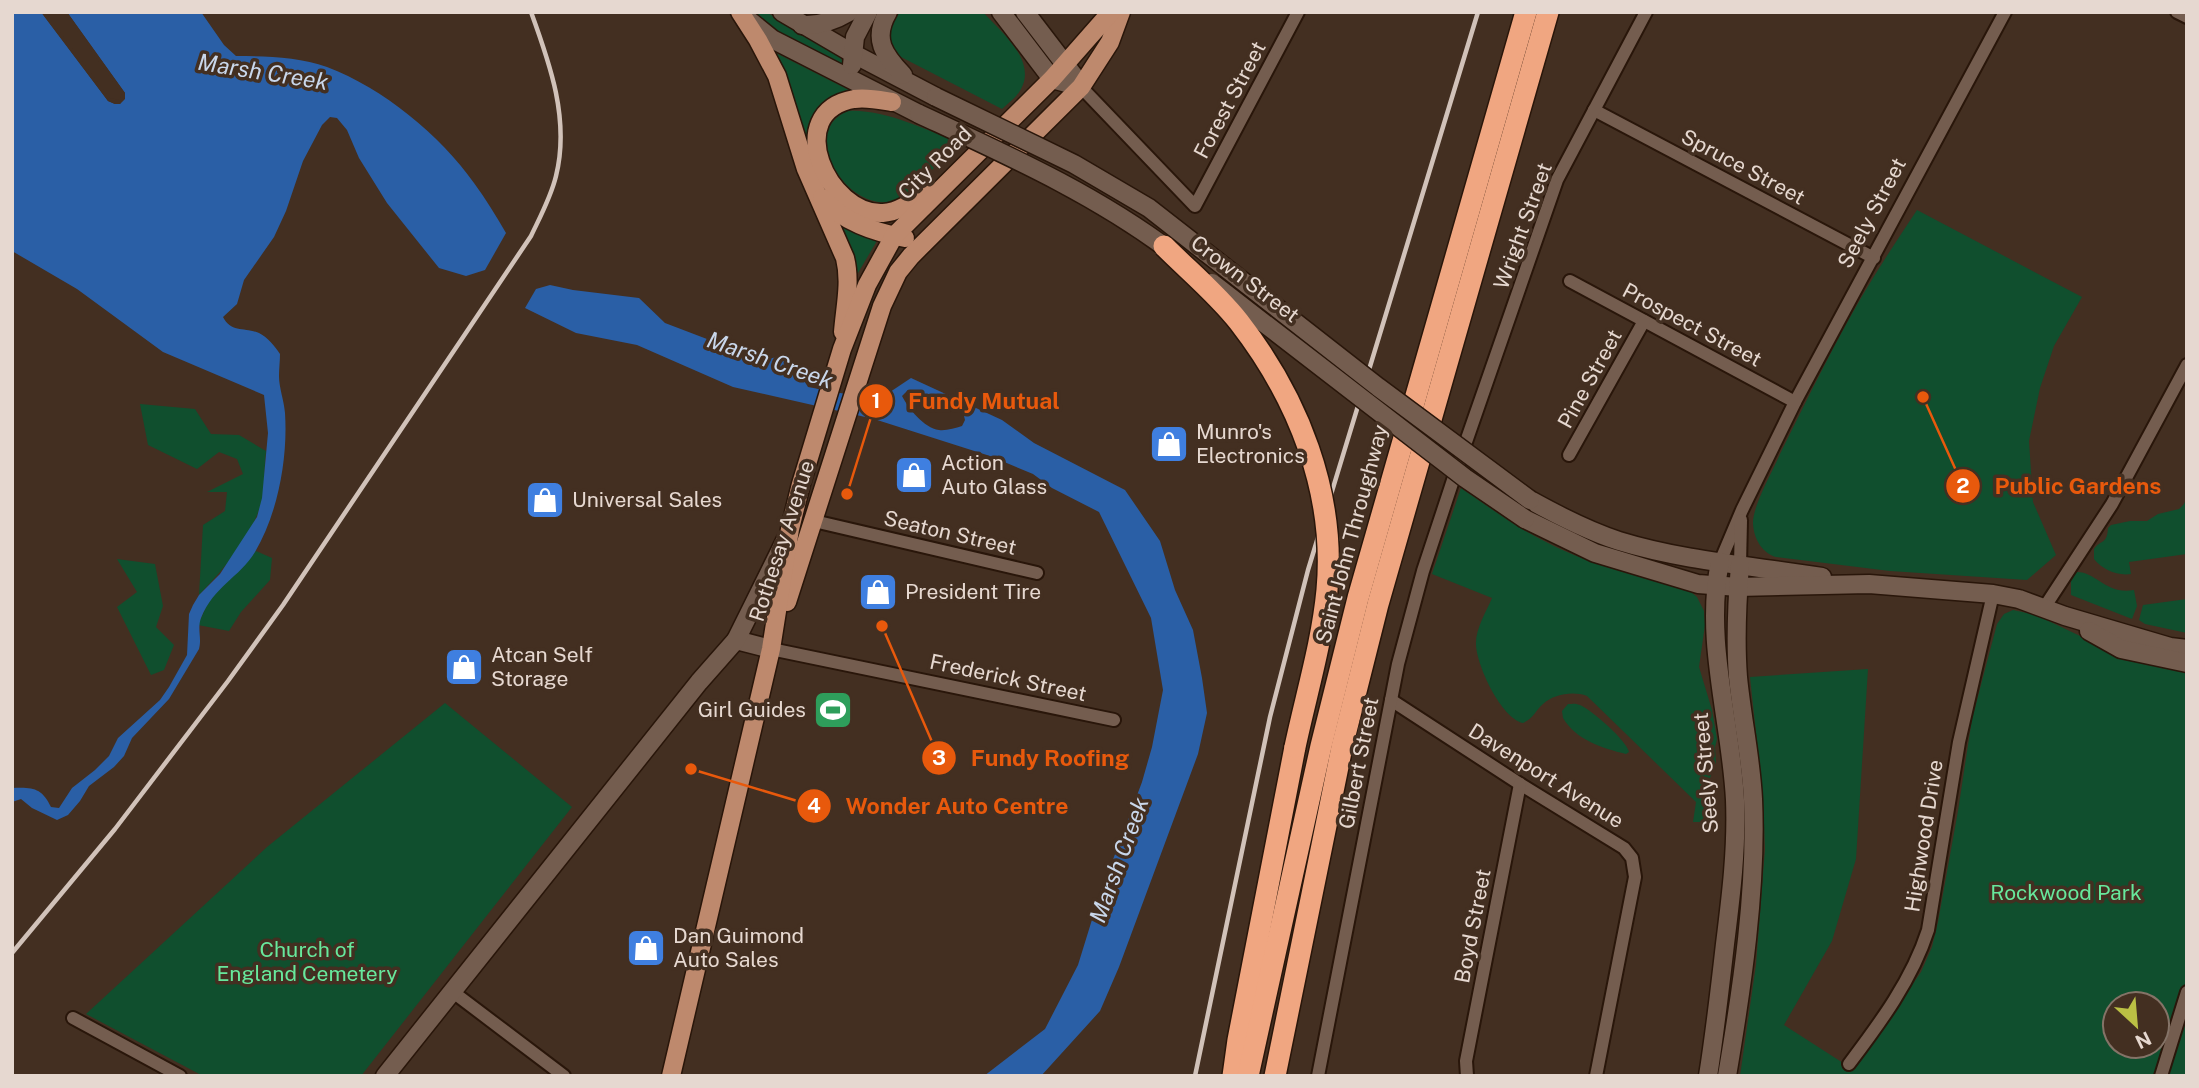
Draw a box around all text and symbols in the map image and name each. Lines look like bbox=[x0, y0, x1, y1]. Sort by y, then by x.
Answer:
street label: Forest Street bbox=[1188, 37, 1271, 163]
water label: Marsh Creek bbox=[196, 48, 331, 95]
street label: City Road bbox=[893, 121, 977, 205]
street label: Spruce Street bbox=[1677, 123, 1809, 210]
street label: Seely Street bbox=[1832, 153, 1911, 272]
street label: Wright Street bbox=[1488, 159, 1557, 292]
street label: Crown Street bbox=[1186, 230, 1304, 327]
street label: Prospect Street bbox=[1618, 277, 1766, 372]
water label: Marsh Creek bbox=[704, 325, 837, 394]
street label: Pine Street bbox=[1552, 325, 1627, 432]
callout: Fundy Mutual bbox=[859, 379, 1074, 423]
text: Fundy Mutual bbox=[908, 387, 1060, 414]
text: 1 bbox=[872, 388, 881, 413]
place label: Munro's Electronics bbox=[1196, 419, 1305, 468]
street label: Saint John Throughway bbox=[1310, 422, 1393, 646]
shop icon: Munro's Electronics bbox=[1148, 423, 1190, 465]
place label: Action Auto Glass bbox=[941, 450, 1047, 499]
shop icon: Action Auto Glass bbox=[893, 454, 935, 496]
street label: Rothesay Avenue bbox=[744, 457, 819, 624]
callout: Public Gardens bbox=[1945, 464, 2175, 508]
text: Public Gardens bbox=[1995, 472, 2161, 499]
text: 2 bbox=[1956, 473, 1970, 498]
shop icon: Universal Sales bbox=[524, 479, 566, 521]
place label: Universal Sales bbox=[572, 487, 722, 512]
street label: Seaton Street bbox=[881, 505, 1019, 560]
shop icon: President Tire bbox=[857, 571, 899, 613]
place label: President Tire bbox=[905, 579, 1041, 604]
place label: Atcan Self Storage bbox=[491, 642, 593, 691]
shop icon: Atcan Self Storage bbox=[443, 646, 485, 688]
street label: Frederick Street bbox=[927, 649, 1089, 706]
sports icon: Girl Guides bbox=[812, 689, 854, 731]
street label: Gilbert Street bbox=[1333, 695, 1384, 831]
place label: Girl Guides bbox=[698, 697, 806, 722]
street label: Seely Street bbox=[1688, 711, 1723, 835]
street label: Davenport Avenue bbox=[1464, 718, 1628, 833]
callout: Fundy Roofing bbox=[922, 736, 1143, 780]
text: Fundy Roofing bbox=[971, 744, 1129, 771]
text: 3 bbox=[932, 745, 946, 770]
street label: Highwood Drive bbox=[1899, 758, 1948, 914]
callout: Wonder Auto Centre bbox=[797, 784, 1083, 828]
text: Wonder Auto Centre bbox=[846, 792, 1068, 819]
text: 4 bbox=[807, 793, 821, 818]
water label: Marsh Creek bbox=[1083, 793, 1154, 926]
street label: Boyd Street bbox=[1449, 867, 1496, 985]
park label: Rockwood Park bbox=[1990, 880, 2142, 905]
place label: Dan Guimond Auto Sales bbox=[673, 923, 804, 972]
shop icon: Dan Guimond Auto Sales bbox=[625, 927, 667, 969]
park label: Church of England Cemetery bbox=[217, 937, 397, 986]
north arrow bbox=[2101, 990, 2171, 1060]
text: N bbox=[2132, 1027, 2155, 1053]

